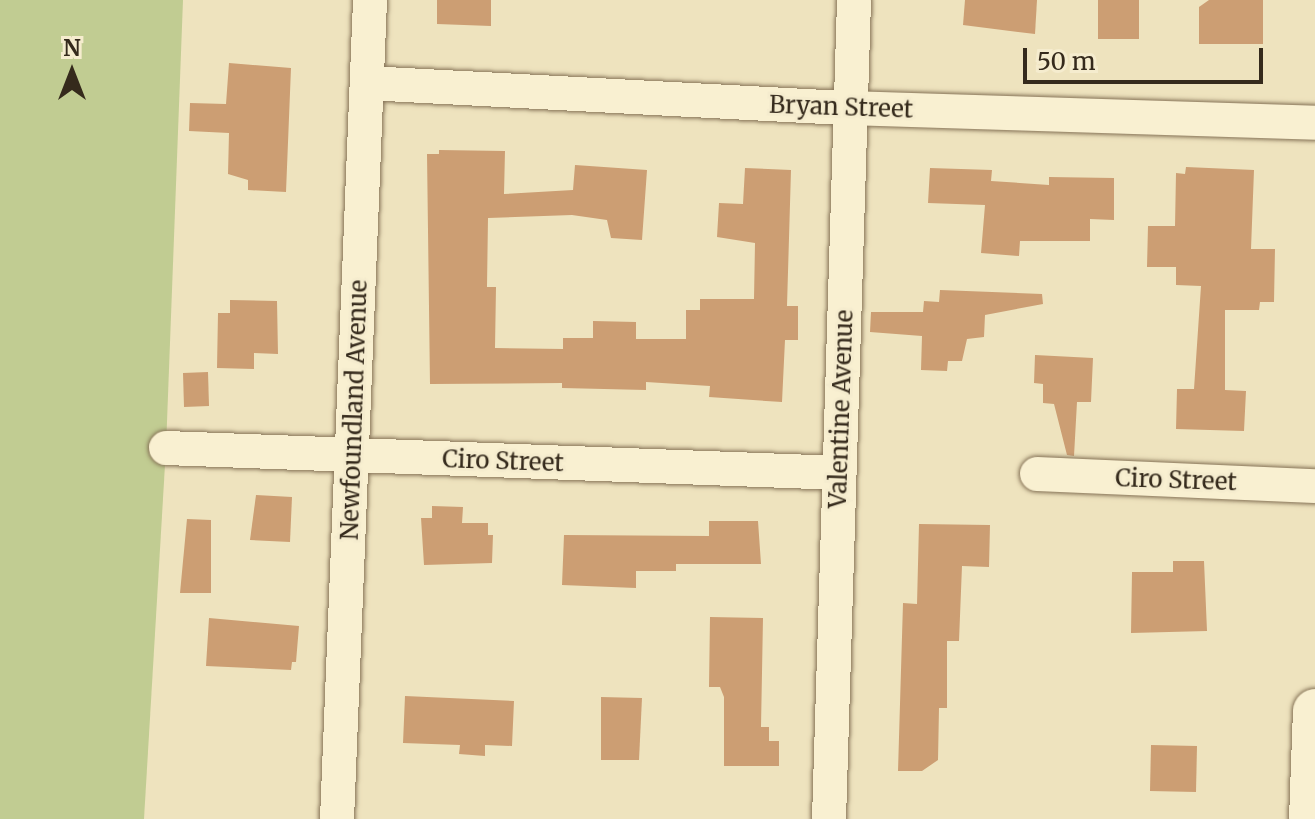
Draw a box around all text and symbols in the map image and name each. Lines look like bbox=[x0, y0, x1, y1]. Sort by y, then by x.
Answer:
north arrow bbox=[32, 32, 112, 112]
scale bar bbox=[1027, 32, 1267, 82]
text: N bbox=[63, 34, 81, 62]
text: 50 m bbox=[1037, 46, 1096, 77]
street label: Bryan Street bbox=[769, 90, 913, 124]
street label: Newfoundland Avenue bbox=[335, 279, 373, 541]
street label: Valentine Avenue bbox=[823, 309, 859, 509]
street label: Ciro Street bbox=[442, 444, 564, 478]
street label: Ciro Street bbox=[1115, 463, 1237, 497]

